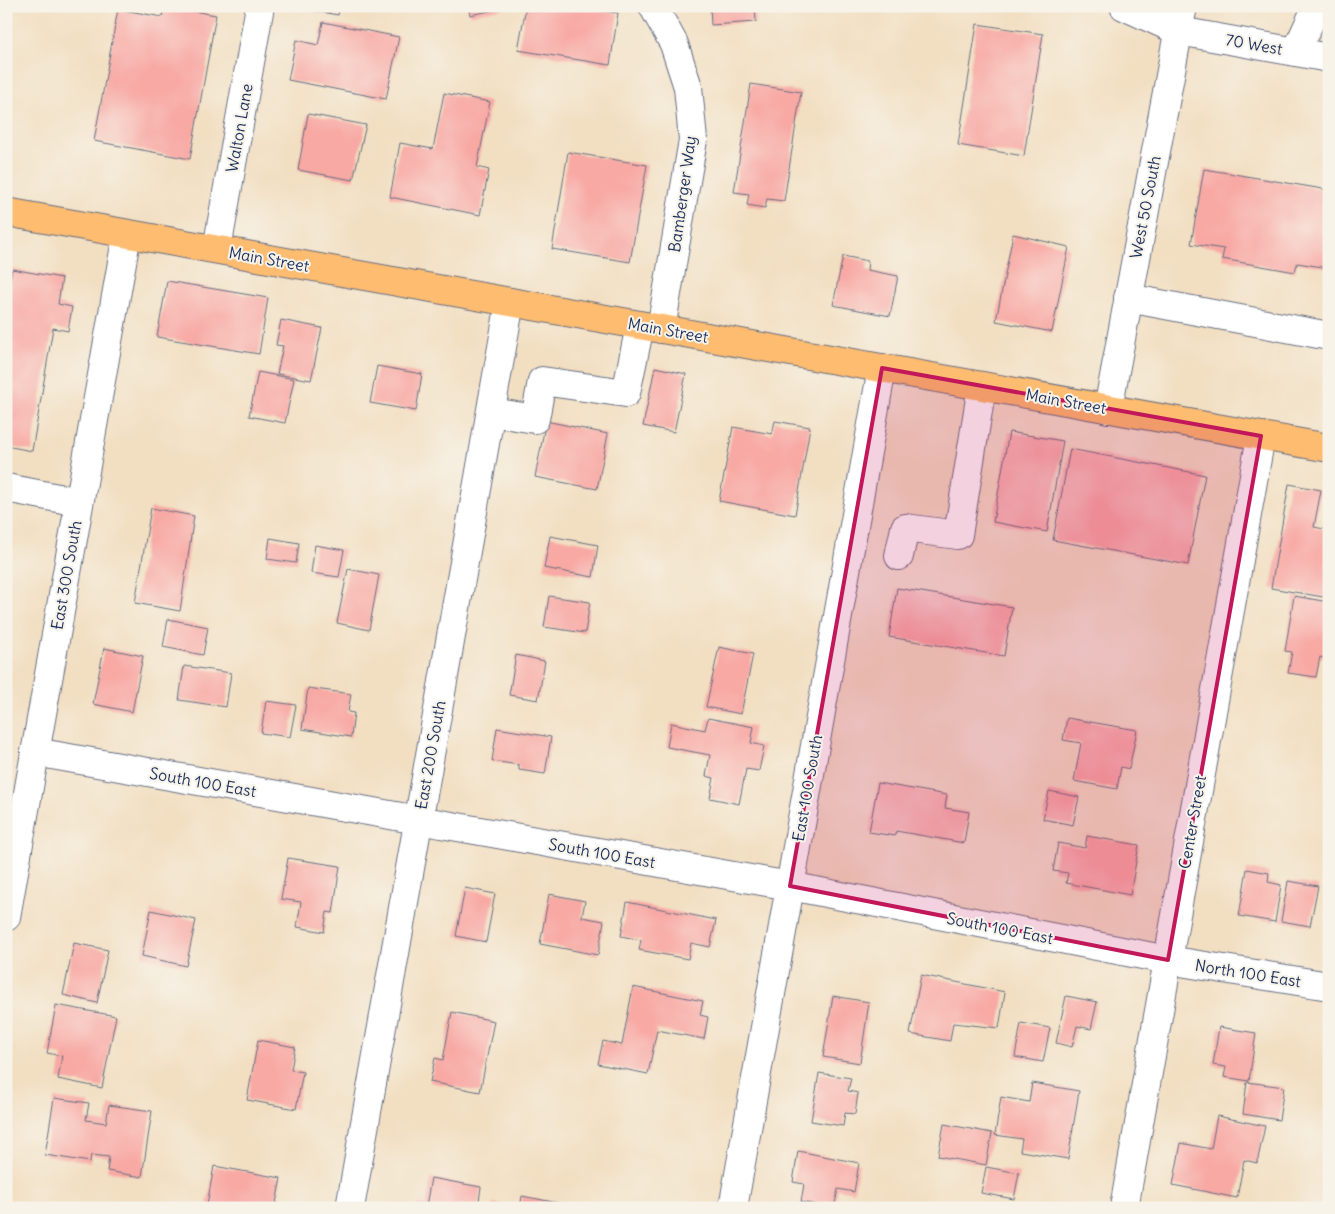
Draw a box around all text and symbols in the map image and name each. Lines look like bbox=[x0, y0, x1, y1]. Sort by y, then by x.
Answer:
street label: 70 West bbox=[1224, 29, 1285, 59]
street label: Walton Lane bbox=[221, 82, 257, 174]
street label: Bamberger Way bbox=[664, 134, 700, 254]
street label: West 50 South bbox=[1125, 154, 1165, 260]
street label: Main Street bbox=[227, 242, 311, 276]
street label: Main Street bbox=[626, 313, 710, 347]
street label: Main Street bbox=[1024, 384, 1108, 418]
street label: East 300 South bbox=[47, 519, 85, 631]
street label: East 200 South bbox=[411, 699, 449, 811]
street label: East 100 South bbox=[788, 733, 826, 843]
street label: South 100 East bbox=[148, 763, 258, 801]
street label: Center Street bbox=[1174, 773, 1210, 870]
street label: South 100 East bbox=[547, 834, 657, 872]
street label: South 100 East bbox=[945, 908, 1055, 948]
street label: North 100 East bbox=[1194, 955, 1303, 991]

